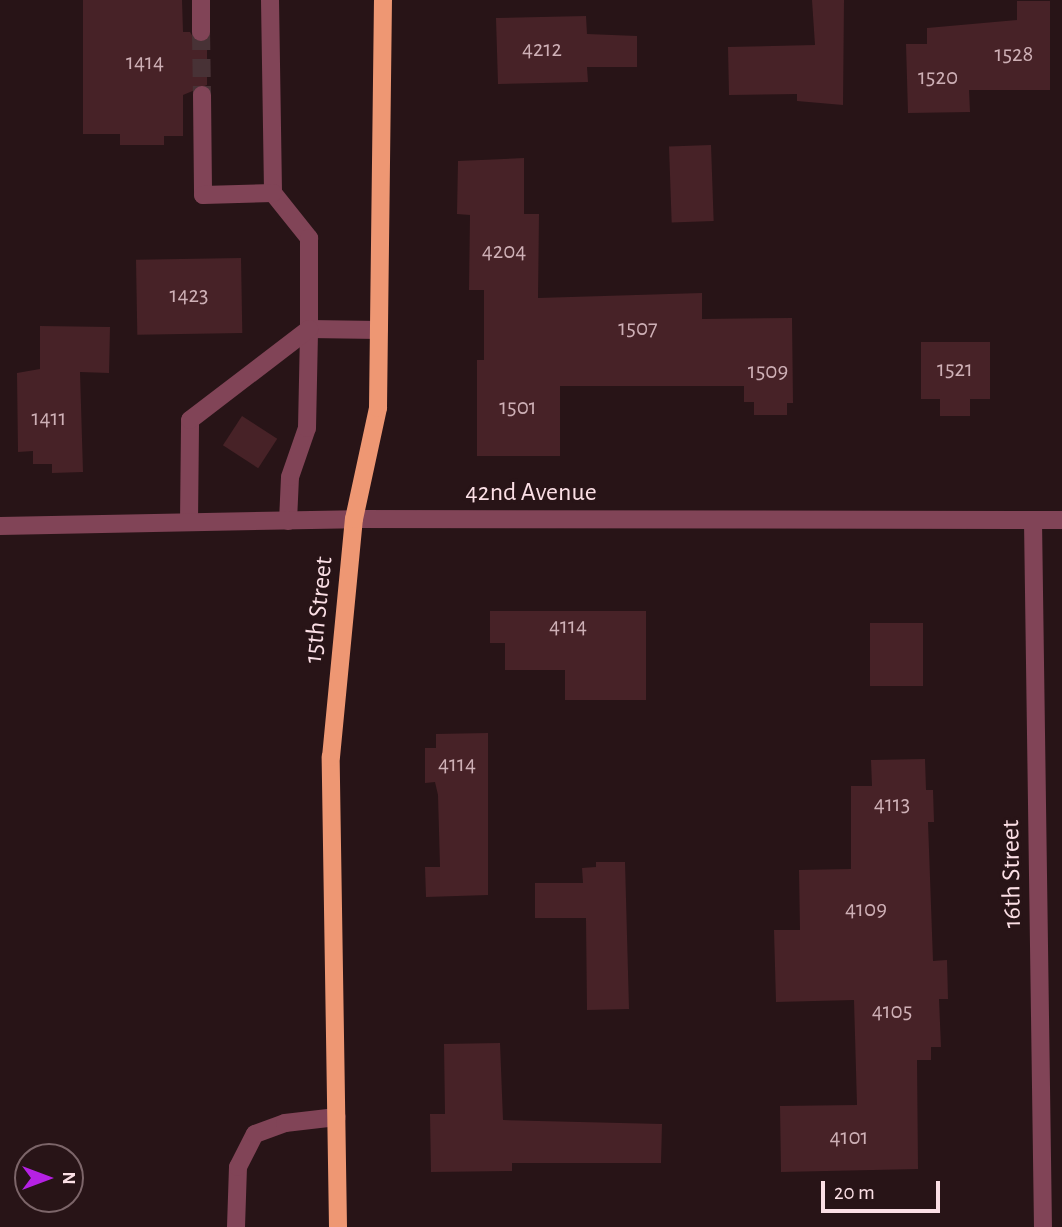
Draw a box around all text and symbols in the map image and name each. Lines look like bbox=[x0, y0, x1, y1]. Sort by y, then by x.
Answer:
house number: 4212 bbox=[522, 36, 562, 64]
house number: 1528 bbox=[995, 41, 1033, 69]
house number: 1414 bbox=[126, 49, 164, 77]
house number: 1520 bbox=[918, 64, 958, 92]
house number: 4204 bbox=[482, 238, 526, 266]
house number: 1423 bbox=[170, 282, 208, 310]
house number: 1507 bbox=[618, 315, 658, 343]
house number: 1521 bbox=[937, 356, 973, 384]
house number: 1509 bbox=[748, 358, 788, 386]
house number: 1501 bbox=[499, 394, 537, 422]
house number: 1411 bbox=[32, 405, 66, 433]
street label: 42nd Avenue bbox=[465, 477, 597, 509]
street label: 15th Street bbox=[298, 555, 340, 665]
house number: 4114 bbox=[549, 613, 587, 641]
house number: 4114 bbox=[438, 751, 476, 779]
house number: 4113 bbox=[874, 791, 910, 819]
street label: 16th Street bbox=[995, 820, 1029, 928]
house number: 4109 bbox=[845, 896, 887, 924]
house number: 4105 bbox=[872, 998, 912, 1026]
house number: 4101 bbox=[829, 1124, 869, 1152]
north arrow bbox=[14, 1143, 84, 1213]
scale bar bbox=[824, 1168, 943, 1212]
text: N bbox=[59, 1171, 78, 1185]
text: 20 m bbox=[834, 1182, 875, 1203]

